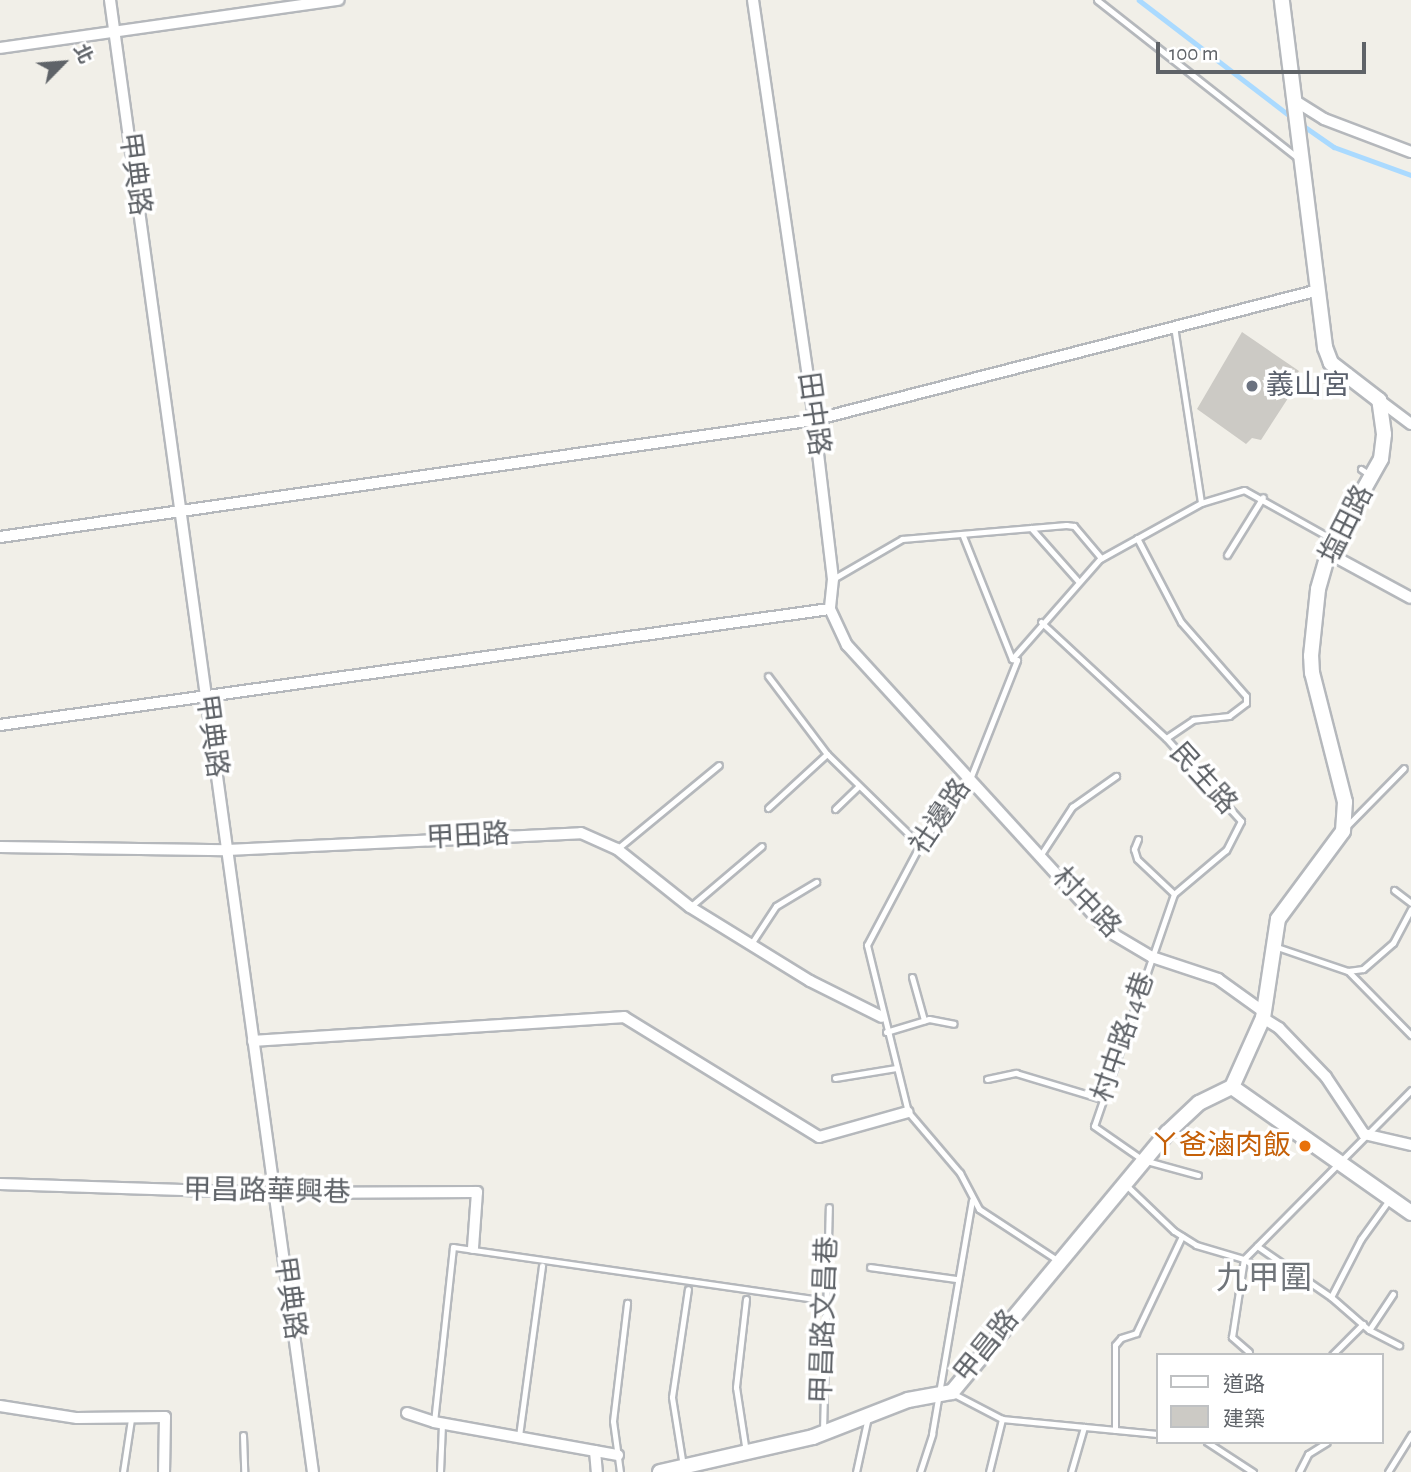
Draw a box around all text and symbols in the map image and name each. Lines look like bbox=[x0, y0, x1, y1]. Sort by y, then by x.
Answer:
north arrow bbox=[28, 28, 98, 98]
scale bar bbox=[1159, 28, 1369, 72]
text: 北 bbox=[70, 41, 95, 67]
text: 100 m bbox=[1169, 43, 1219, 64]
street label: 甲典路 bbox=[112, 130, 156, 218]
place label: 義山宮 bbox=[1266, 369, 1350, 403]
street label: 田中路 bbox=[791, 370, 835, 458]
marker: 義山宮 bbox=[1244, 378, 1260, 394]
street label: 塩田路 bbox=[1313, 480, 1381, 570]
street label: 甲典路 bbox=[189, 692, 233, 780]
street label: 民生路 bbox=[1162, 737, 1244, 821]
street label: 社邊路 bbox=[904, 773, 978, 861]
street label: 甲田路 bbox=[425, 818, 511, 856]
street label: 村中路 bbox=[1045, 861, 1127, 945]
street label: 村中路14巷 bbox=[1086, 968, 1162, 1106]
place label: ㄚ爸滷肉飯 bbox=[1151, 1129, 1291, 1163]
marker: ㄚ爸滷肉飯 bbox=[1297, 1138, 1313, 1154]
street label: 甲昌路華興巷 bbox=[183, 1174, 351, 1210]
street label: 甲昌路文昌巷 bbox=[805, 1235, 845, 1405]
street label: 甲典路 bbox=[267, 1254, 311, 1342]
district label: 九甲圍 bbox=[1216, 1259, 1312, 1297]
street label: 甲昌路 bbox=[948, 1304, 1026, 1390]
legend bbox=[1156, 1353, 1383, 1444]
text: 道路 bbox=[1223, 1374, 1265, 1395]
text: 建築 bbox=[1223, 1409, 1265, 1430]

